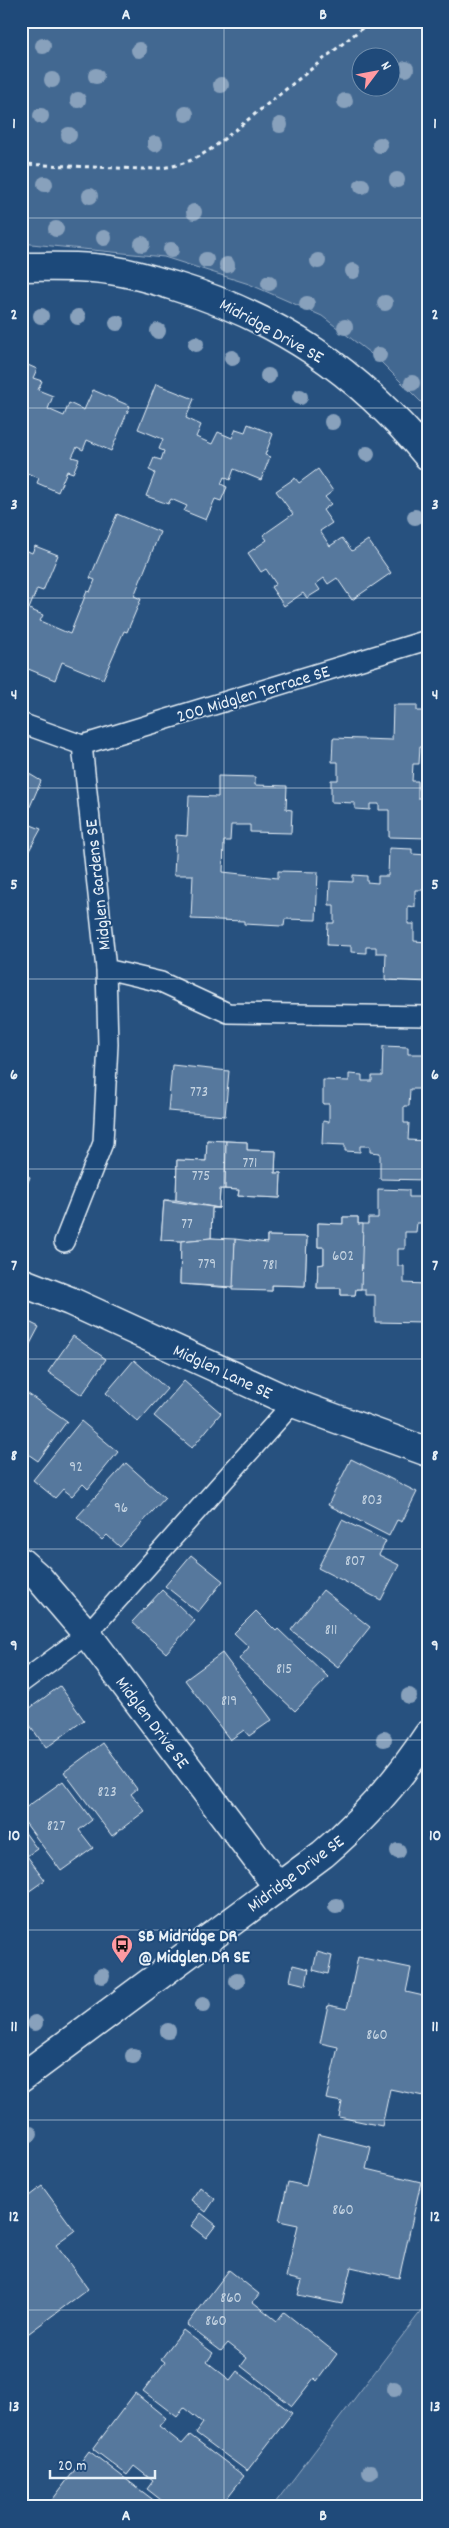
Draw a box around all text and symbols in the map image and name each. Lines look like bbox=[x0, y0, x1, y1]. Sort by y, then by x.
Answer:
text: A bbox=[122, 4, 131, 27]
text: B bbox=[319, 4, 327, 27]
north arrow bbox=[352, 48, 402, 98]
text: N bbox=[375, 58, 396, 74]
text: 1 bbox=[12, 113, 16, 136]
text: 1 bbox=[433, 113, 437, 136]
street label: Midridge Drive SE bbox=[214, 293, 327, 371]
text: 2 bbox=[11, 304, 18, 327]
text: 2 bbox=[432, 304, 439, 327]
text: 3 bbox=[10, 494, 18, 517]
text: 3 bbox=[431, 494, 439, 517]
street label: 200 Midglen Terrace SE bbox=[174, 660, 333, 731]
text: 4 bbox=[11, 684, 17, 707]
text: 4 bbox=[432, 684, 438, 707]
street label: Midglen Gardens SE bbox=[80, 818, 119, 951]
text: 5 bbox=[10, 874, 18, 897]
text: 5 bbox=[431, 874, 439, 897]
text: 6 bbox=[10, 1064, 18, 1087]
text: 6 bbox=[431, 1064, 439, 1087]
house number: 773 bbox=[190, 1082, 208, 1104]
house number: 771 bbox=[243, 1153, 257, 1175]
house number: 775 bbox=[192, 1166, 210, 1188]
house number: 77 bbox=[181, 1214, 193, 1236]
house number: 602 bbox=[332, 1246, 354, 1268]
house number: 779 bbox=[198, 1254, 216, 1276]
text: 7 bbox=[11, 1255, 17, 1278]
house number: 781 bbox=[262, 1255, 278, 1277]
text: 7 bbox=[432, 1255, 438, 1278]
street label: Midglen Lane SE bbox=[168, 1339, 276, 1407]
text: 8 bbox=[11, 1445, 18, 1468]
text: 8 bbox=[432, 1445, 439, 1468]
house number: 92 bbox=[69, 1457, 83, 1479]
house number: 803 bbox=[362, 1490, 382, 1512]
house number: 96 bbox=[114, 1498, 128, 1520]
house number: 807 bbox=[345, 1551, 365, 1573]
house number: 811 bbox=[325, 1620, 337, 1642]
text: 9 bbox=[10, 1635, 18, 1658]
text: 9 bbox=[431, 1635, 439, 1658]
house number: 815 bbox=[276, 1659, 292, 1681]
street label: Midglen Drive SE bbox=[108, 1672, 194, 1775]
house number: 819 bbox=[221, 1691, 237, 1713]
house number: 823 bbox=[97, 1782, 117, 1804]
house number: 827 bbox=[47, 1816, 65, 1838]
text: 10 bbox=[8, 1825, 20, 1848]
text: 10 bbox=[429, 1825, 441, 1848]
street label: Midridge Drive SE bbox=[243, 1830, 350, 1920]
place label: SB Midridge DR @ Midglen DR SE bbox=[138, 1925, 250, 1971]
bus stop icon: SB Midridge DR @ Midglen DR SE bbox=[110, 1933, 134, 1964]
text: 11 bbox=[10, 2016, 18, 2039]
text: 11 bbox=[431, 2016, 439, 2039]
house number: 860 bbox=[366, 2025, 388, 2047]
house number: 860 bbox=[332, 2200, 354, 2222]
text: 12 bbox=[9, 2206, 19, 2229]
text: 12 bbox=[430, 2206, 440, 2229]
house number: 860 bbox=[220, 2288, 242, 2310]
house number: 860 bbox=[205, 2311, 227, 2333]
text: 13 bbox=[9, 2396, 19, 2419]
text: 13 bbox=[430, 2396, 440, 2419]
scale bar bbox=[50, 2448, 155, 2480]
text: 20 m bbox=[58, 2456, 86, 2478]
text: A bbox=[122, 2505, 131, 2528]
text: B bbox=[319, 2505, 327, 2528]

